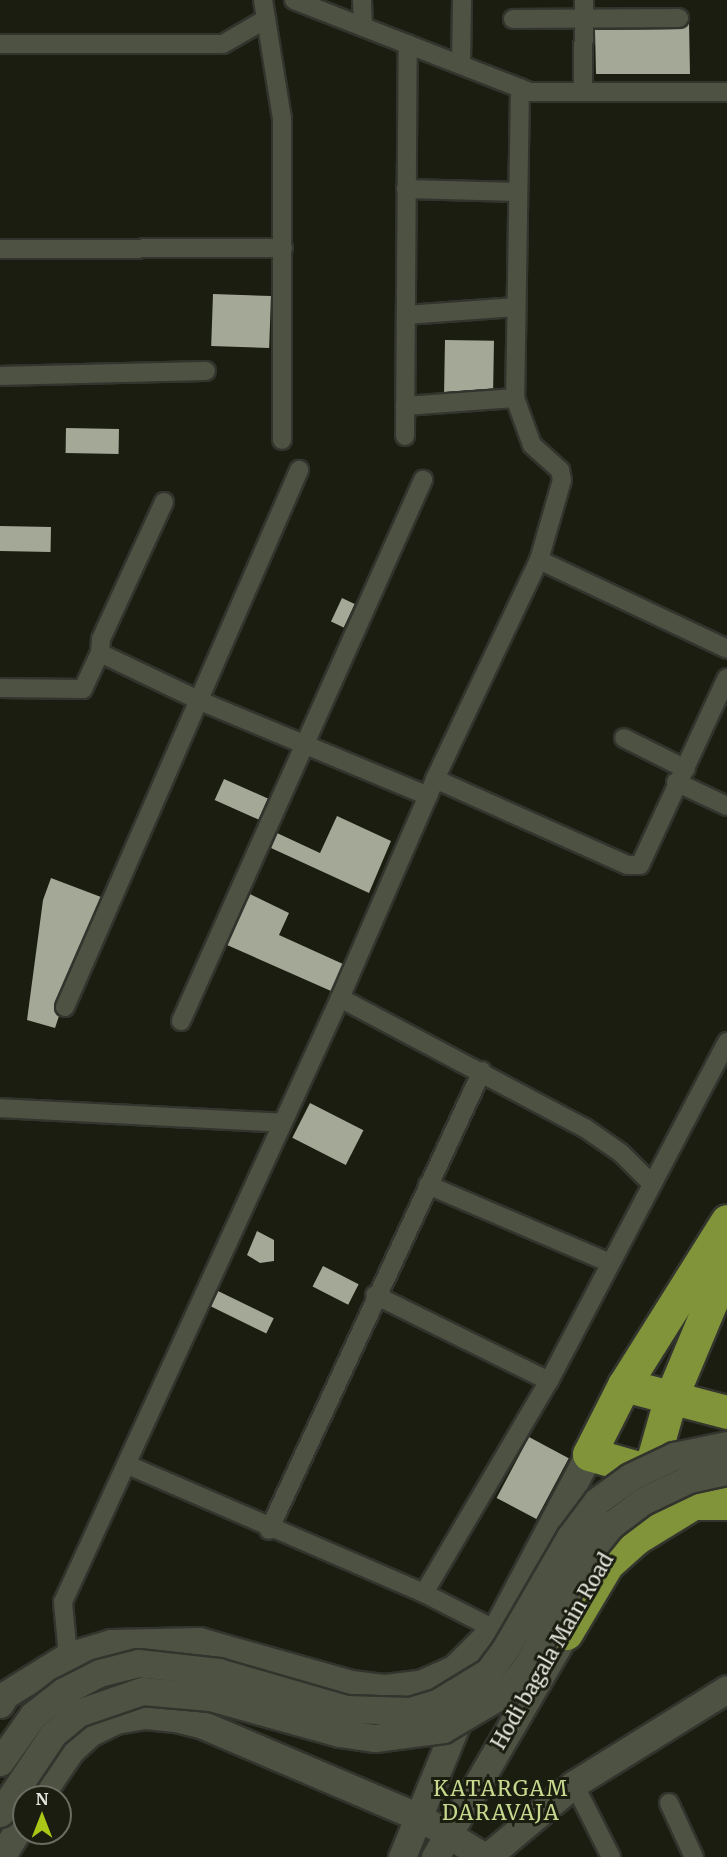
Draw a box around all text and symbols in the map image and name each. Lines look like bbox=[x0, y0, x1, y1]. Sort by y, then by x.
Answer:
street label: Hodi bagala Main Road bbox=[486, 1549, 618, 1753]
district label: KATARGAM DARAVAJA bbox=[433, 1776, 569, 1826]
north arrow bbox=[12, 1785, 72, 1845]
text: N bbox=[36, 1789, 48, 1809]

